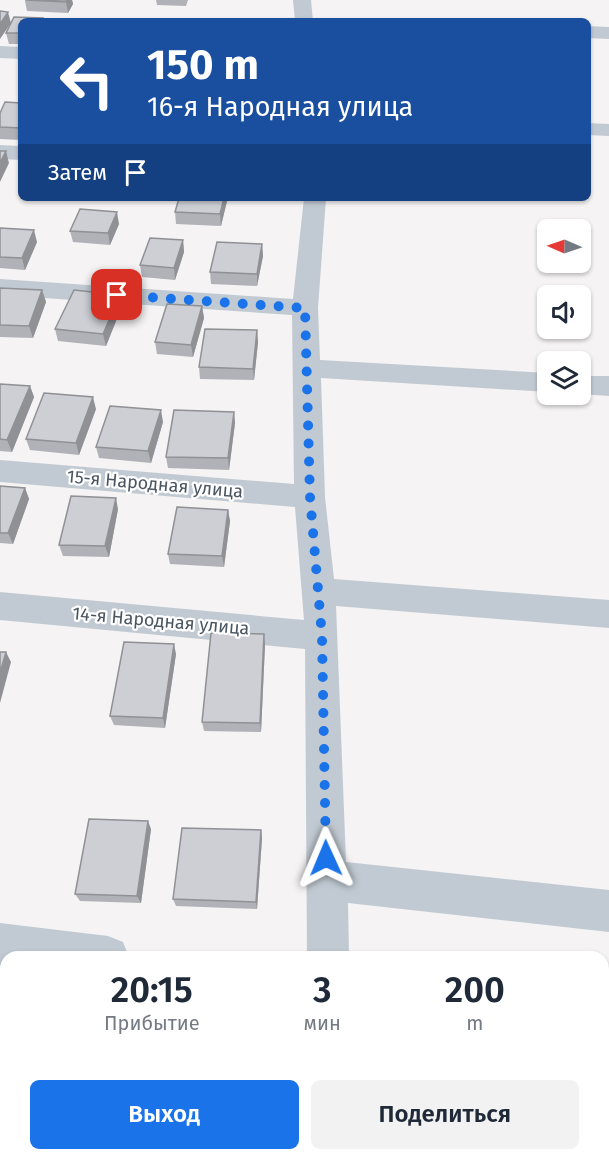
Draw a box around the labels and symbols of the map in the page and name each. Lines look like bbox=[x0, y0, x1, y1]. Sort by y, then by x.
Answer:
north arrow bbox=[537, 219, 591, 273]
pin bbox=[91, 269, 142, 320]
street label: 15-я Народная улица bbox=[66, 465, 244, 503]
street label: 14-я Народная улица bbox=[72, 602, 250, 640]
position arrow bbox=[294, 826, 358, 890]

